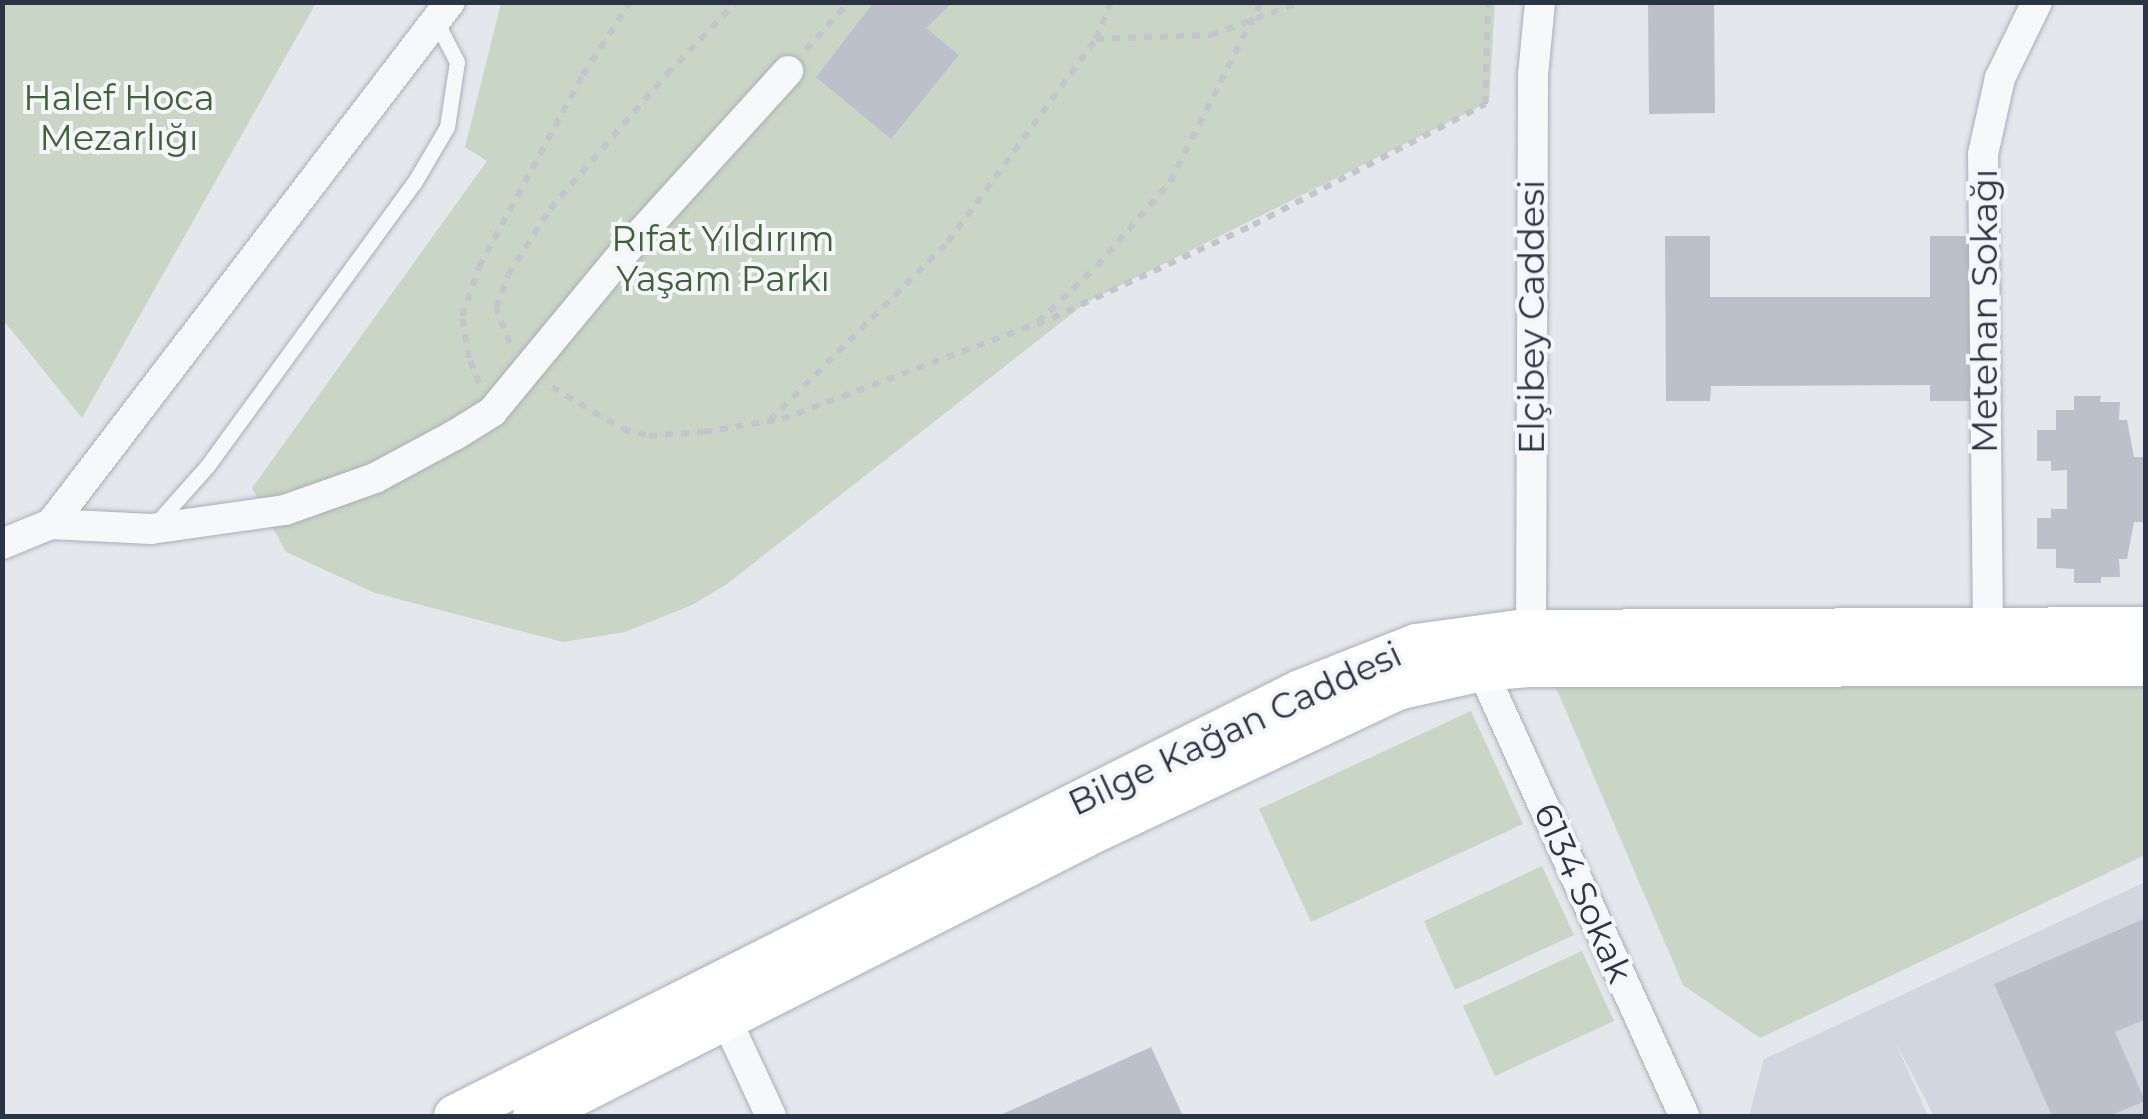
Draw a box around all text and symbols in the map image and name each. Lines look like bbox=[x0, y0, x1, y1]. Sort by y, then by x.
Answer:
park label: Halef Hoca Mezarlığı bbox=[23, 77, 215, 159]
street label: Metehan Sokağı bbox=[1964, 169, 2006, 453]
street label: Elçibey Caddesi bbox=[1511, 180, 1553, 454]
park label: Rıfat Yıldırım Yaşam Parkı bbox=[611, 218, 835, 300]
street label: Bilge Kağan Caddesi bbox=[1062, 633, 1408, 825]
street label: 6134 Sokak bbox=[1525, 797, 1641, 989]

